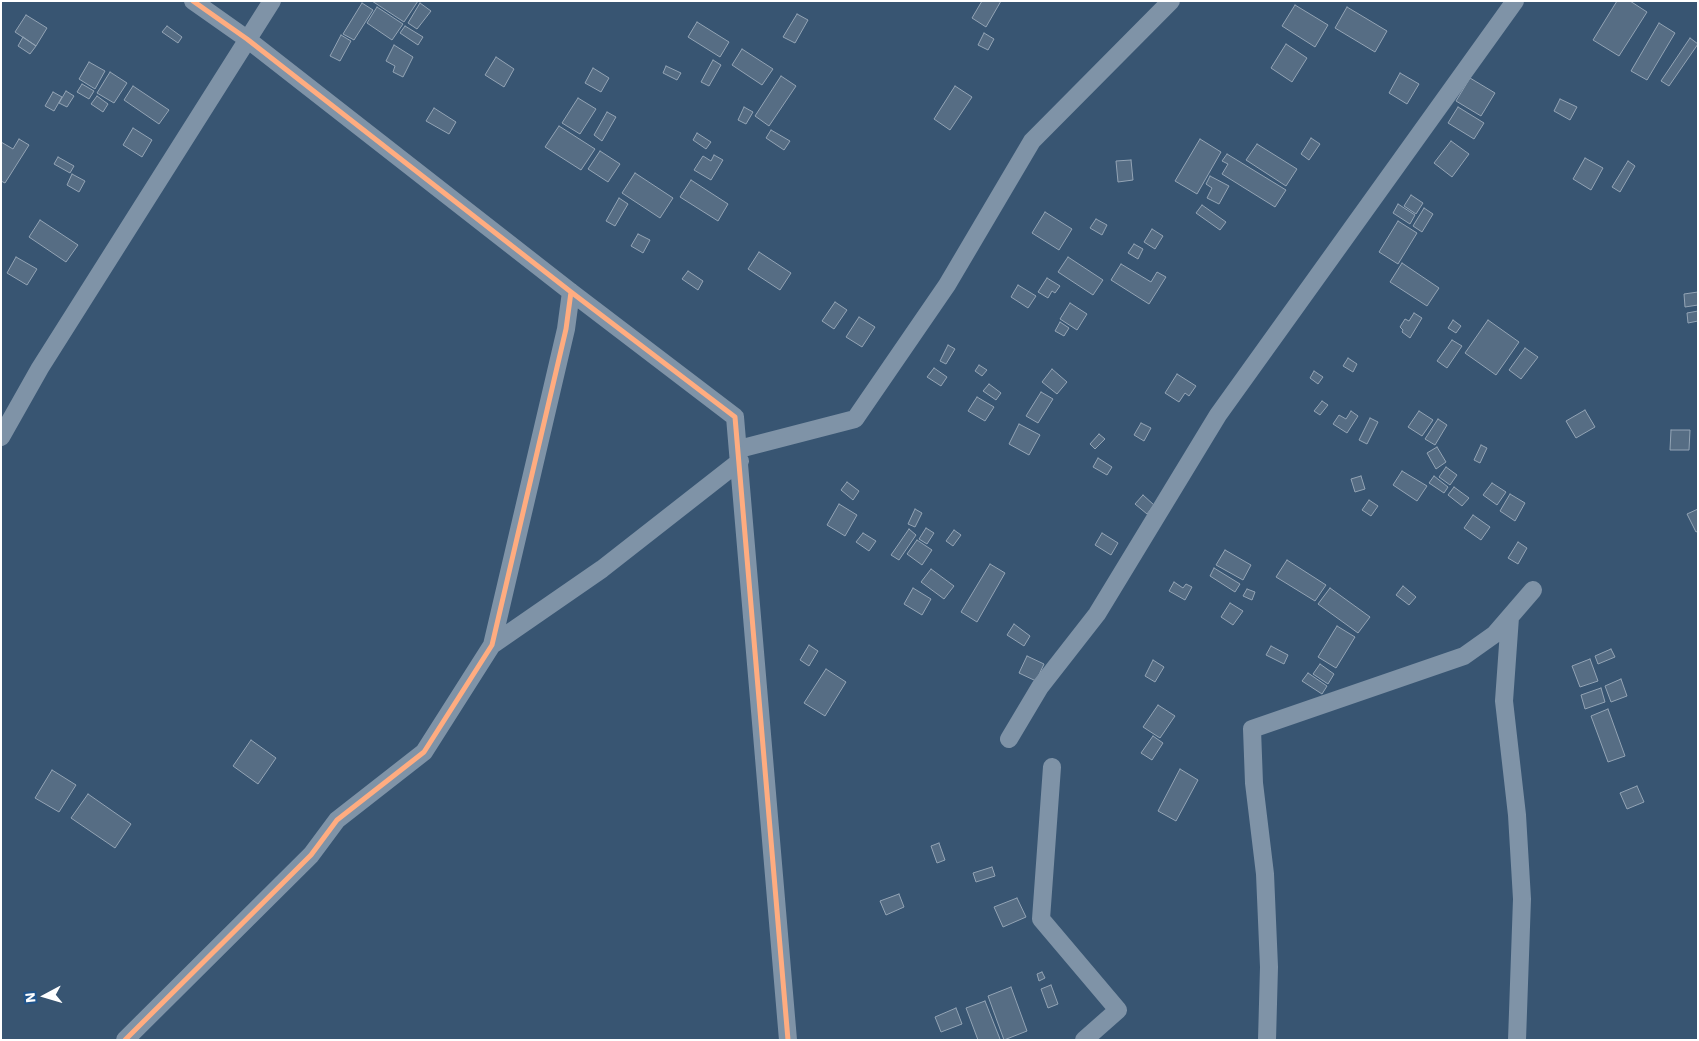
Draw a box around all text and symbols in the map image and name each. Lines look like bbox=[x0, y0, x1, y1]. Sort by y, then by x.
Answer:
north arrow bbox=[20, 971, 70, 1021]
text: N bbox=[22, 992, 39, 1004]

